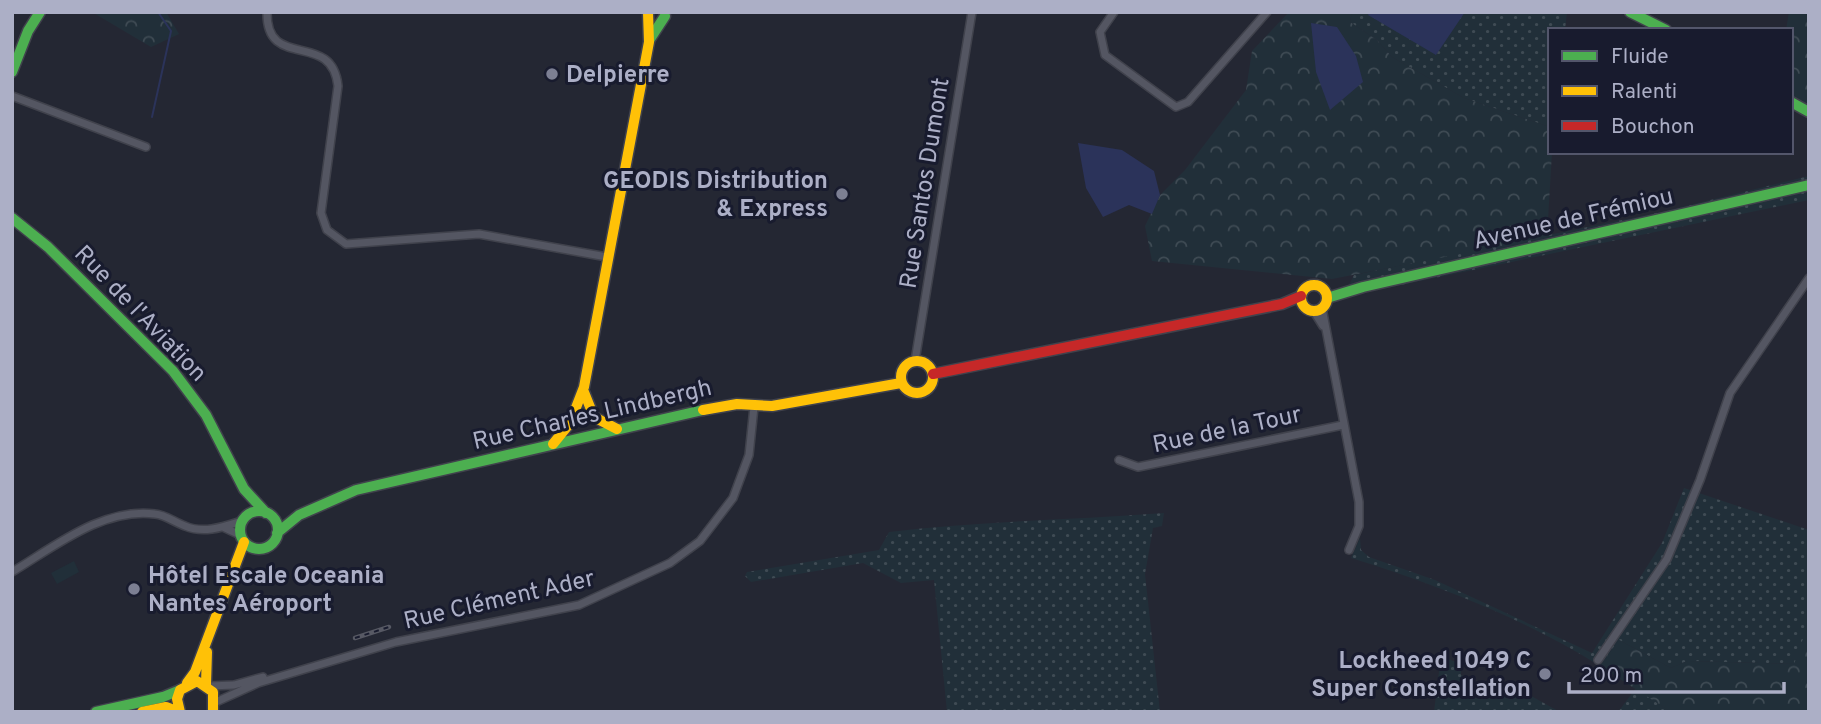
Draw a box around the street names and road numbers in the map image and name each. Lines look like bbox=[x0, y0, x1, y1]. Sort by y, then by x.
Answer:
street label: Rue Santos Dumont bbox=[894, 76, 957, 291]
street label: Avenue de Frémiou bbox=[1470, 182, 1676, 258]
street label: Rue de l'Aviation bbox=[67, 240, 212, 389]
street label: Rue Charles Lindbergh bbox=[470, 374, 715, 458]
street label: Rue de la Tour bbox=[1150, 401, 1305, 461]
street label: Rue Clément Ader bbox=[401, 564, 598, 638]

